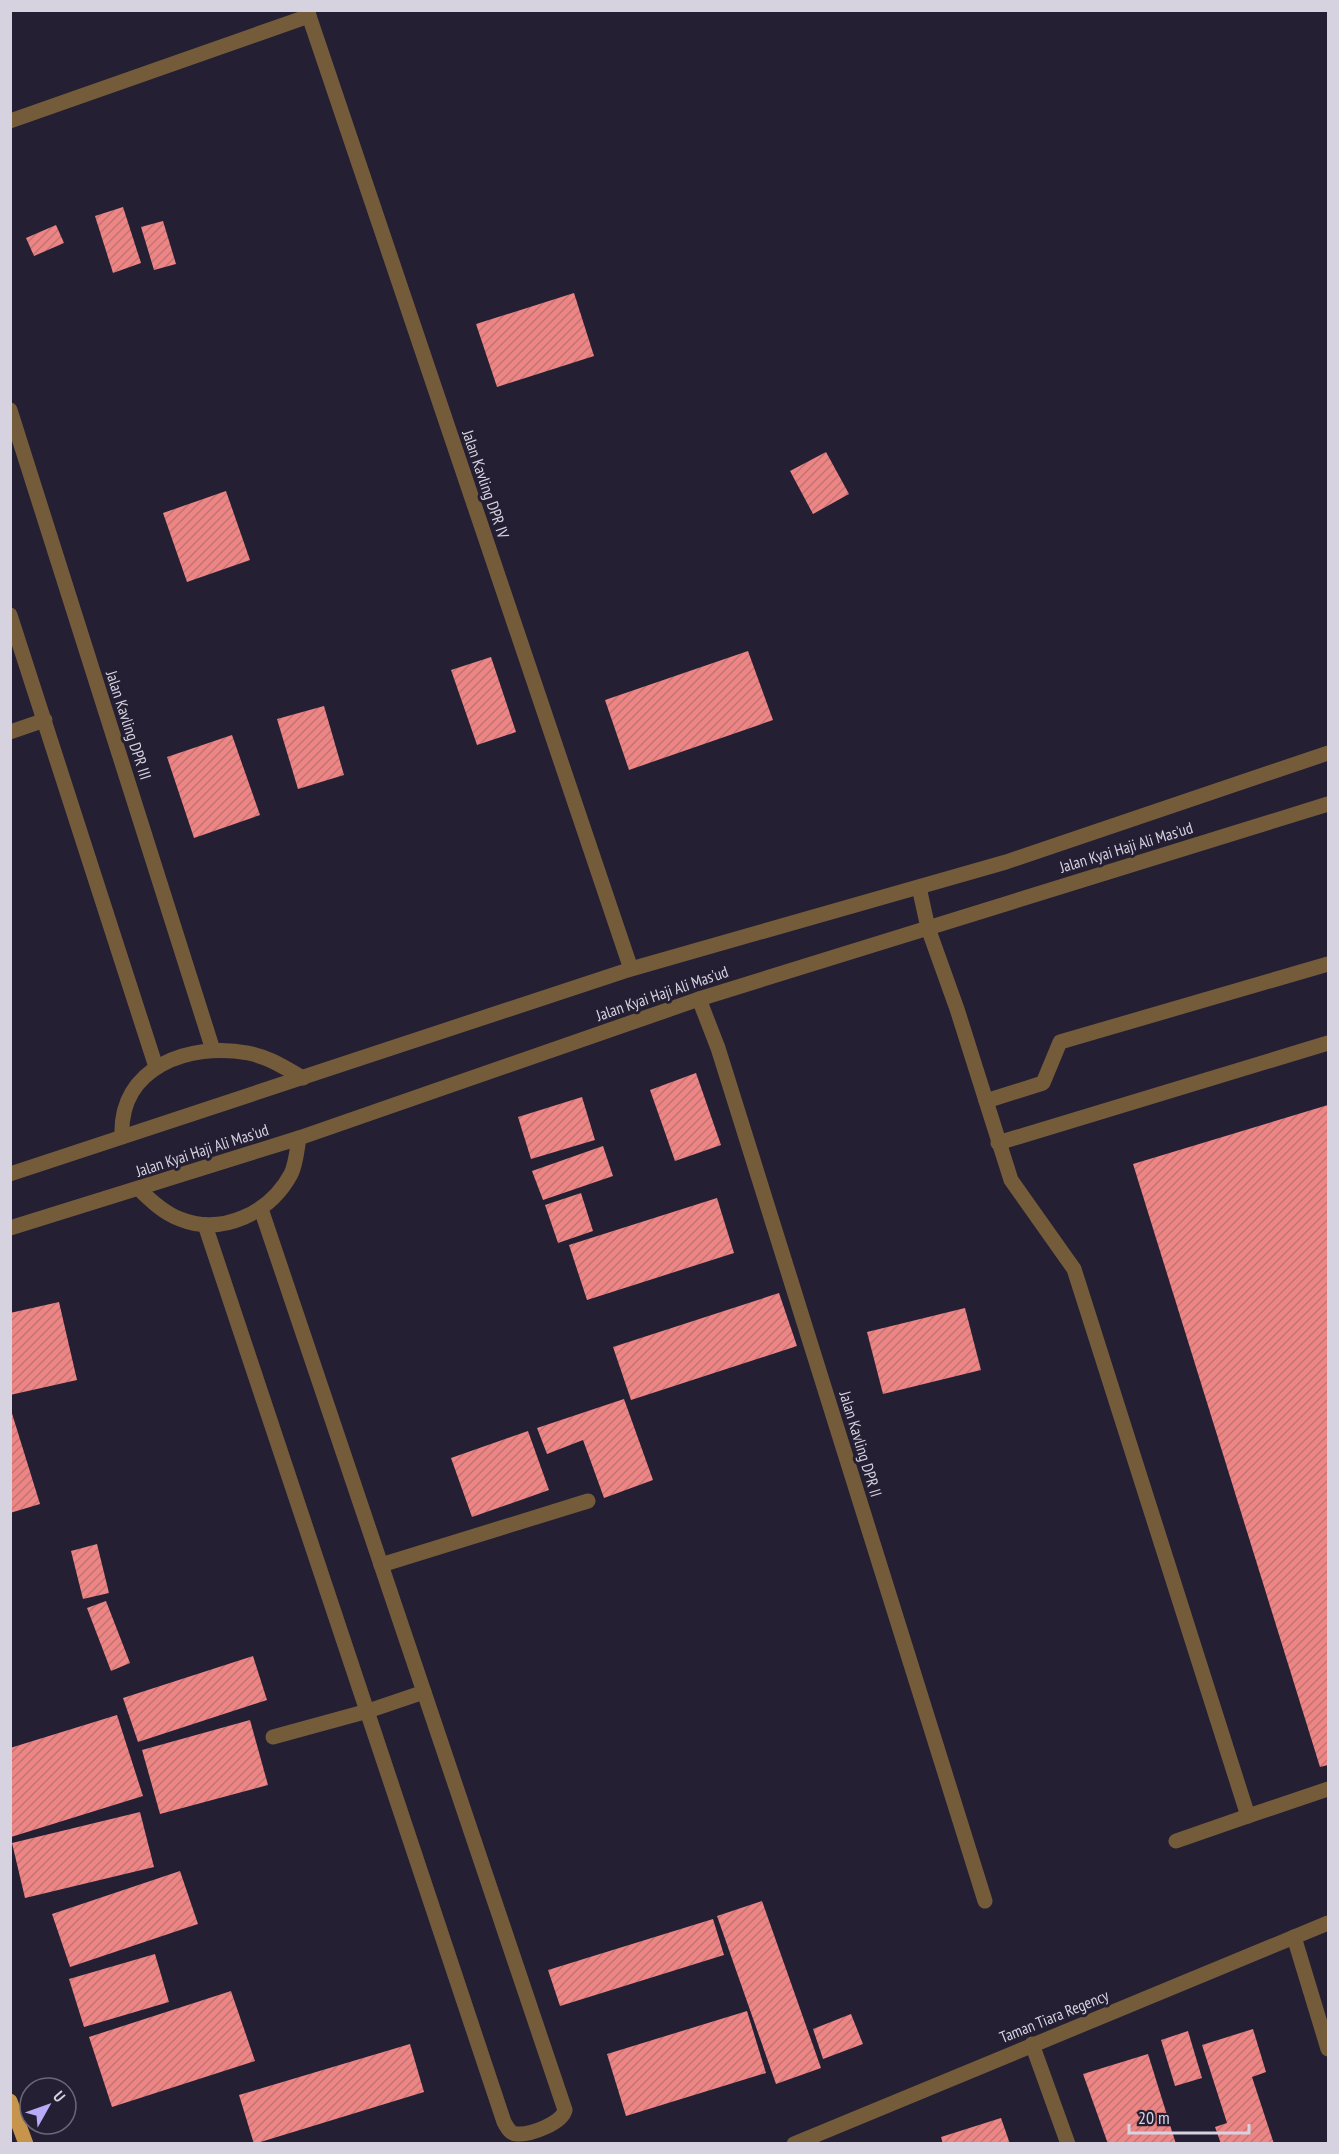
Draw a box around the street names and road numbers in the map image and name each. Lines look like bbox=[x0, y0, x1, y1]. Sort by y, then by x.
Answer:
street label: Jalan Kavling DPR IV bbox=[458, 426, 514, 541]
street label: Jalan Kavling DPR III bbox=[102, 667, 156, 782]
street label: Jalan Kyai Haji Ali Mas'ud bbox=[1056, 817, 1195, 877]
street label: Jalan Kyai Haji Ali Mas'ud bbox=[592, 961, 731, 1025]
street label: Jalan Kyai Haji Ali Mas'ud bbox=[132, 1119, 271, 1181]
street label: Jalan Kavling DPR II bbox=[835, 1388, 887, 1499]
street label: Taman Tiara Regency bbox=[997, 1985, 1111, 2047]

